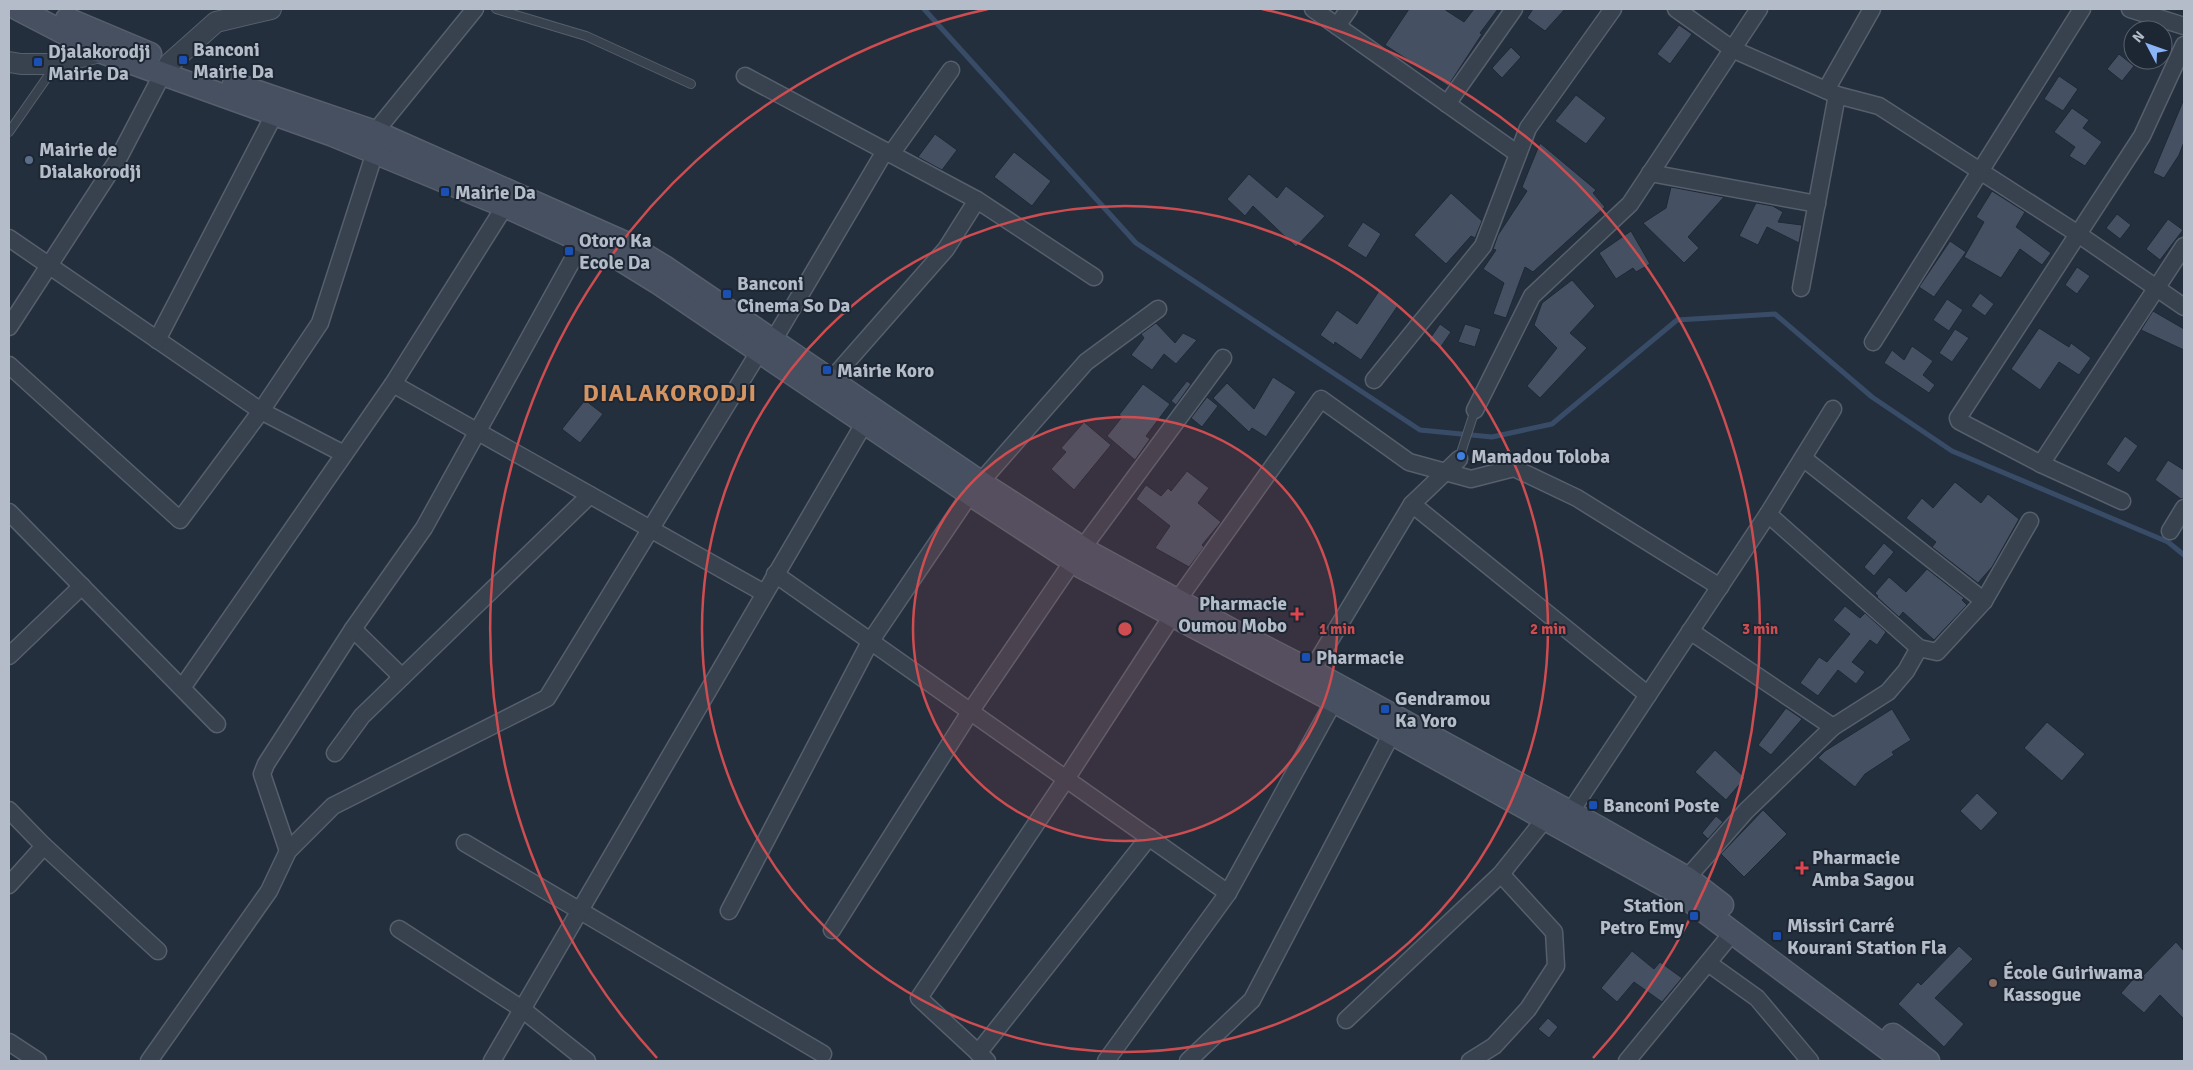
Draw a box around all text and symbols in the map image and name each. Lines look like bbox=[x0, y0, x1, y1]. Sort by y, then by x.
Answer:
north arrow bbox=[2123, 20, 2173, 70]
text: N bbox=[2129, 28, 2148, 46]
place label: Banconi Mairie Da bbox=[193, 38, 274, 84]
place label: Djalakorodji Mairie Da bbox=[48, 40, 150, 86]
marker: Banconi Mairie Da bbox=[177, 54, 189, 66]
marker: Djalakorodji Mairie Da bbox=[32, 56, 44, 68]
place label: Mairie de Dialakorodji bbox=[39, 138, 141, 184]
marker: Mairie de Dialakorodji bbox=[23, 154, 35, 166]
place label: Mairie Da bbox=[455, 181, 536, 205]
marker: Mairie Da bbox=[439, 186, 451, 198]
place label: Otoro Ka Ecole Da bbox=[579, 229, 652, 275]
marker: Otoro Ka Ecole Da bbox=[563, 245, 575, 257]
place label: Banconi Cinema So Da bbox=[737, 272, 850, 318]
marker: Banconi Cinema So Da bbox=[721, 288, 733, 300]
place label: Mairie Koro bbox=[837, 359, 934, 383]
marker: Mairie Koro bbox=[821, 364, 833, 376]
district label: DIALAKORODJI bbox=[583, 378, 757, 408]
place label: Mamadou Toloba bbox=[1471, 445, 1610, 469]
marker: Mamadou Toloba bbox=[1455, 450, 1467, 462]
place label: Pharmacie Oumou Mobo bbox=[1178, 592, 1287, 638]
marker: Pharmacie Oumou Mobo bbox=[1291, 608, 1303, 620]
centre of rings bbox=[1116, 620, 1134, 638]
text: 1 min bbox=[1319, 620, 1355, 638]
text: 2 min bbox=[1530, 620, 1566, 638]
text: 3 min bbox=[1742, 620, 1778, 638]
place label: Pharmacie bbox=[1316, 646, 1404, 670]
marker: Pharmacie bbox=[1300, 651, 1312, 663]
place label: Gendramou Ka Yoro bbox=[1395, 687, 1490, 733]
marker: Gendramou Ka Yoro bbox=[1379, 703, 1391, 715]
place label: Banconi Poste bbox=[1603, 794, 1719, 818]
marker: Banconi Poste bbox=[1587, 799, 1599, 811]
place label: Pharmacie Amba Sagou bbox=[1812, 846, 1914, 892]
marker: Pharmacie Amba Sagou bbox=[1796, 862, 1808, 874]
place label: Station Petro Emy bbox=[1600, 894, 1685, 940]
marker: Station Petro Emy bbox=[1688, 910, 1700, 922]
place label: Missiri Carré Kourani Station Fla bbox=[1787, 914, 1947, 960]
marker: Missiri Carré Kourani Station Fla bbox=[1771, 930, 1783, 942]
place label: École Guiriwama Kassogue bbox=[2003, 961, 2143, 1007]
marker: École Guiriwama Kassogue bbox=[1987, 977, 1999, 989]

